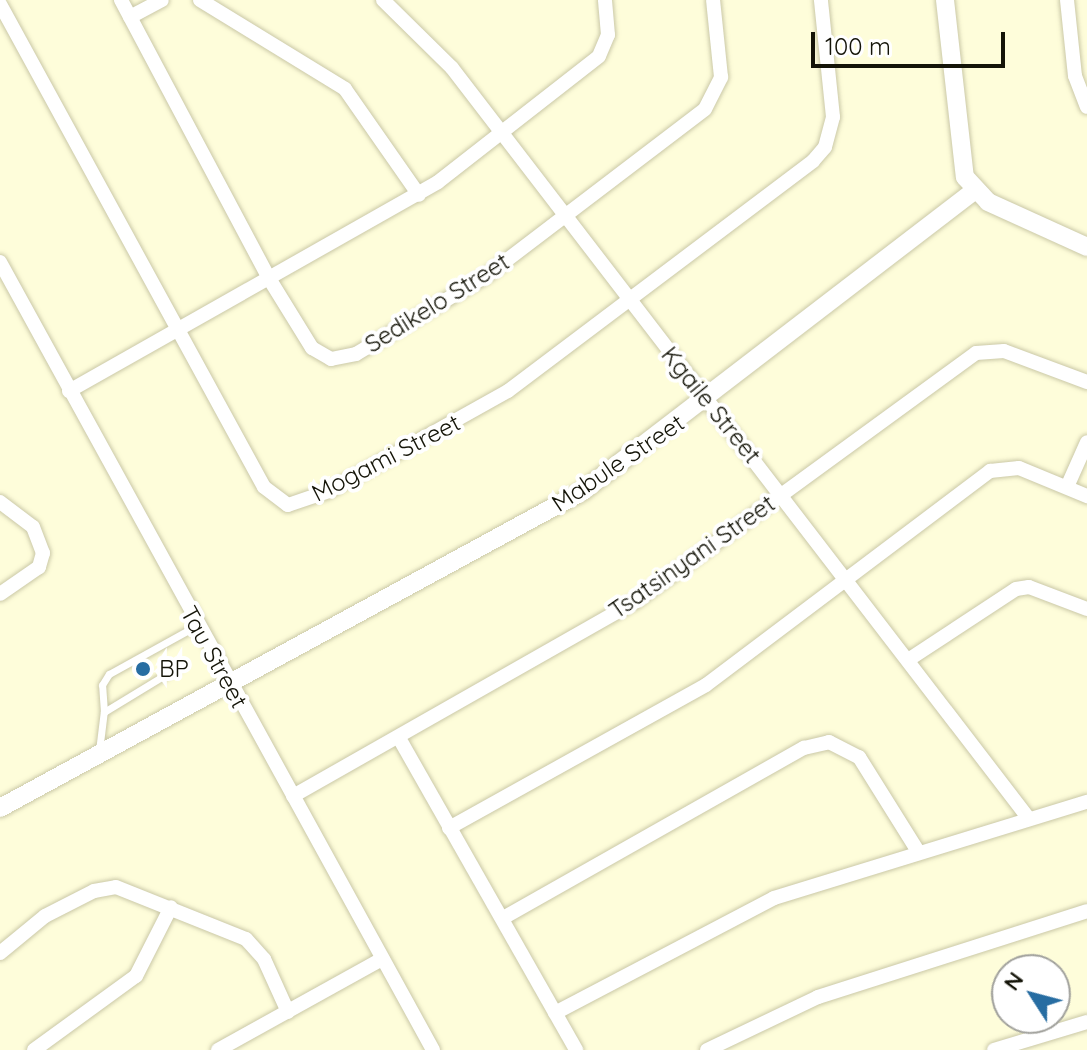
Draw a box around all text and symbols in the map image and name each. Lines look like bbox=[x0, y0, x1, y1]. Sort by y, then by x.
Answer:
scale bar bbox=[815, 16, 1009, 66]
text: 100 m bbox=[825, 31, 891, 61]
street label: Sedikelo Street bbox=[360, 247, 514, 359]
street label: Kgaile Street bbox=[655, 341, 767, 469]
street label: Mogami Street bbox=[307, 408, 465, 508]
street label: Mabule Street bbox=[546, 408, 690, 518]
street label: Tsatsinyani Street bbox=[604, 489, 780, 625]
street label: Tau Street bbox=[174, 601, 254, 713]
place label: BP bbox=[159, 655, 189, 683]
marker: BP bbox=[134, 660, 152, 678]
north arrow bbox=[991, 954, 1071, 1034]
text: N bbox=[997, 966, 1029, 996]

